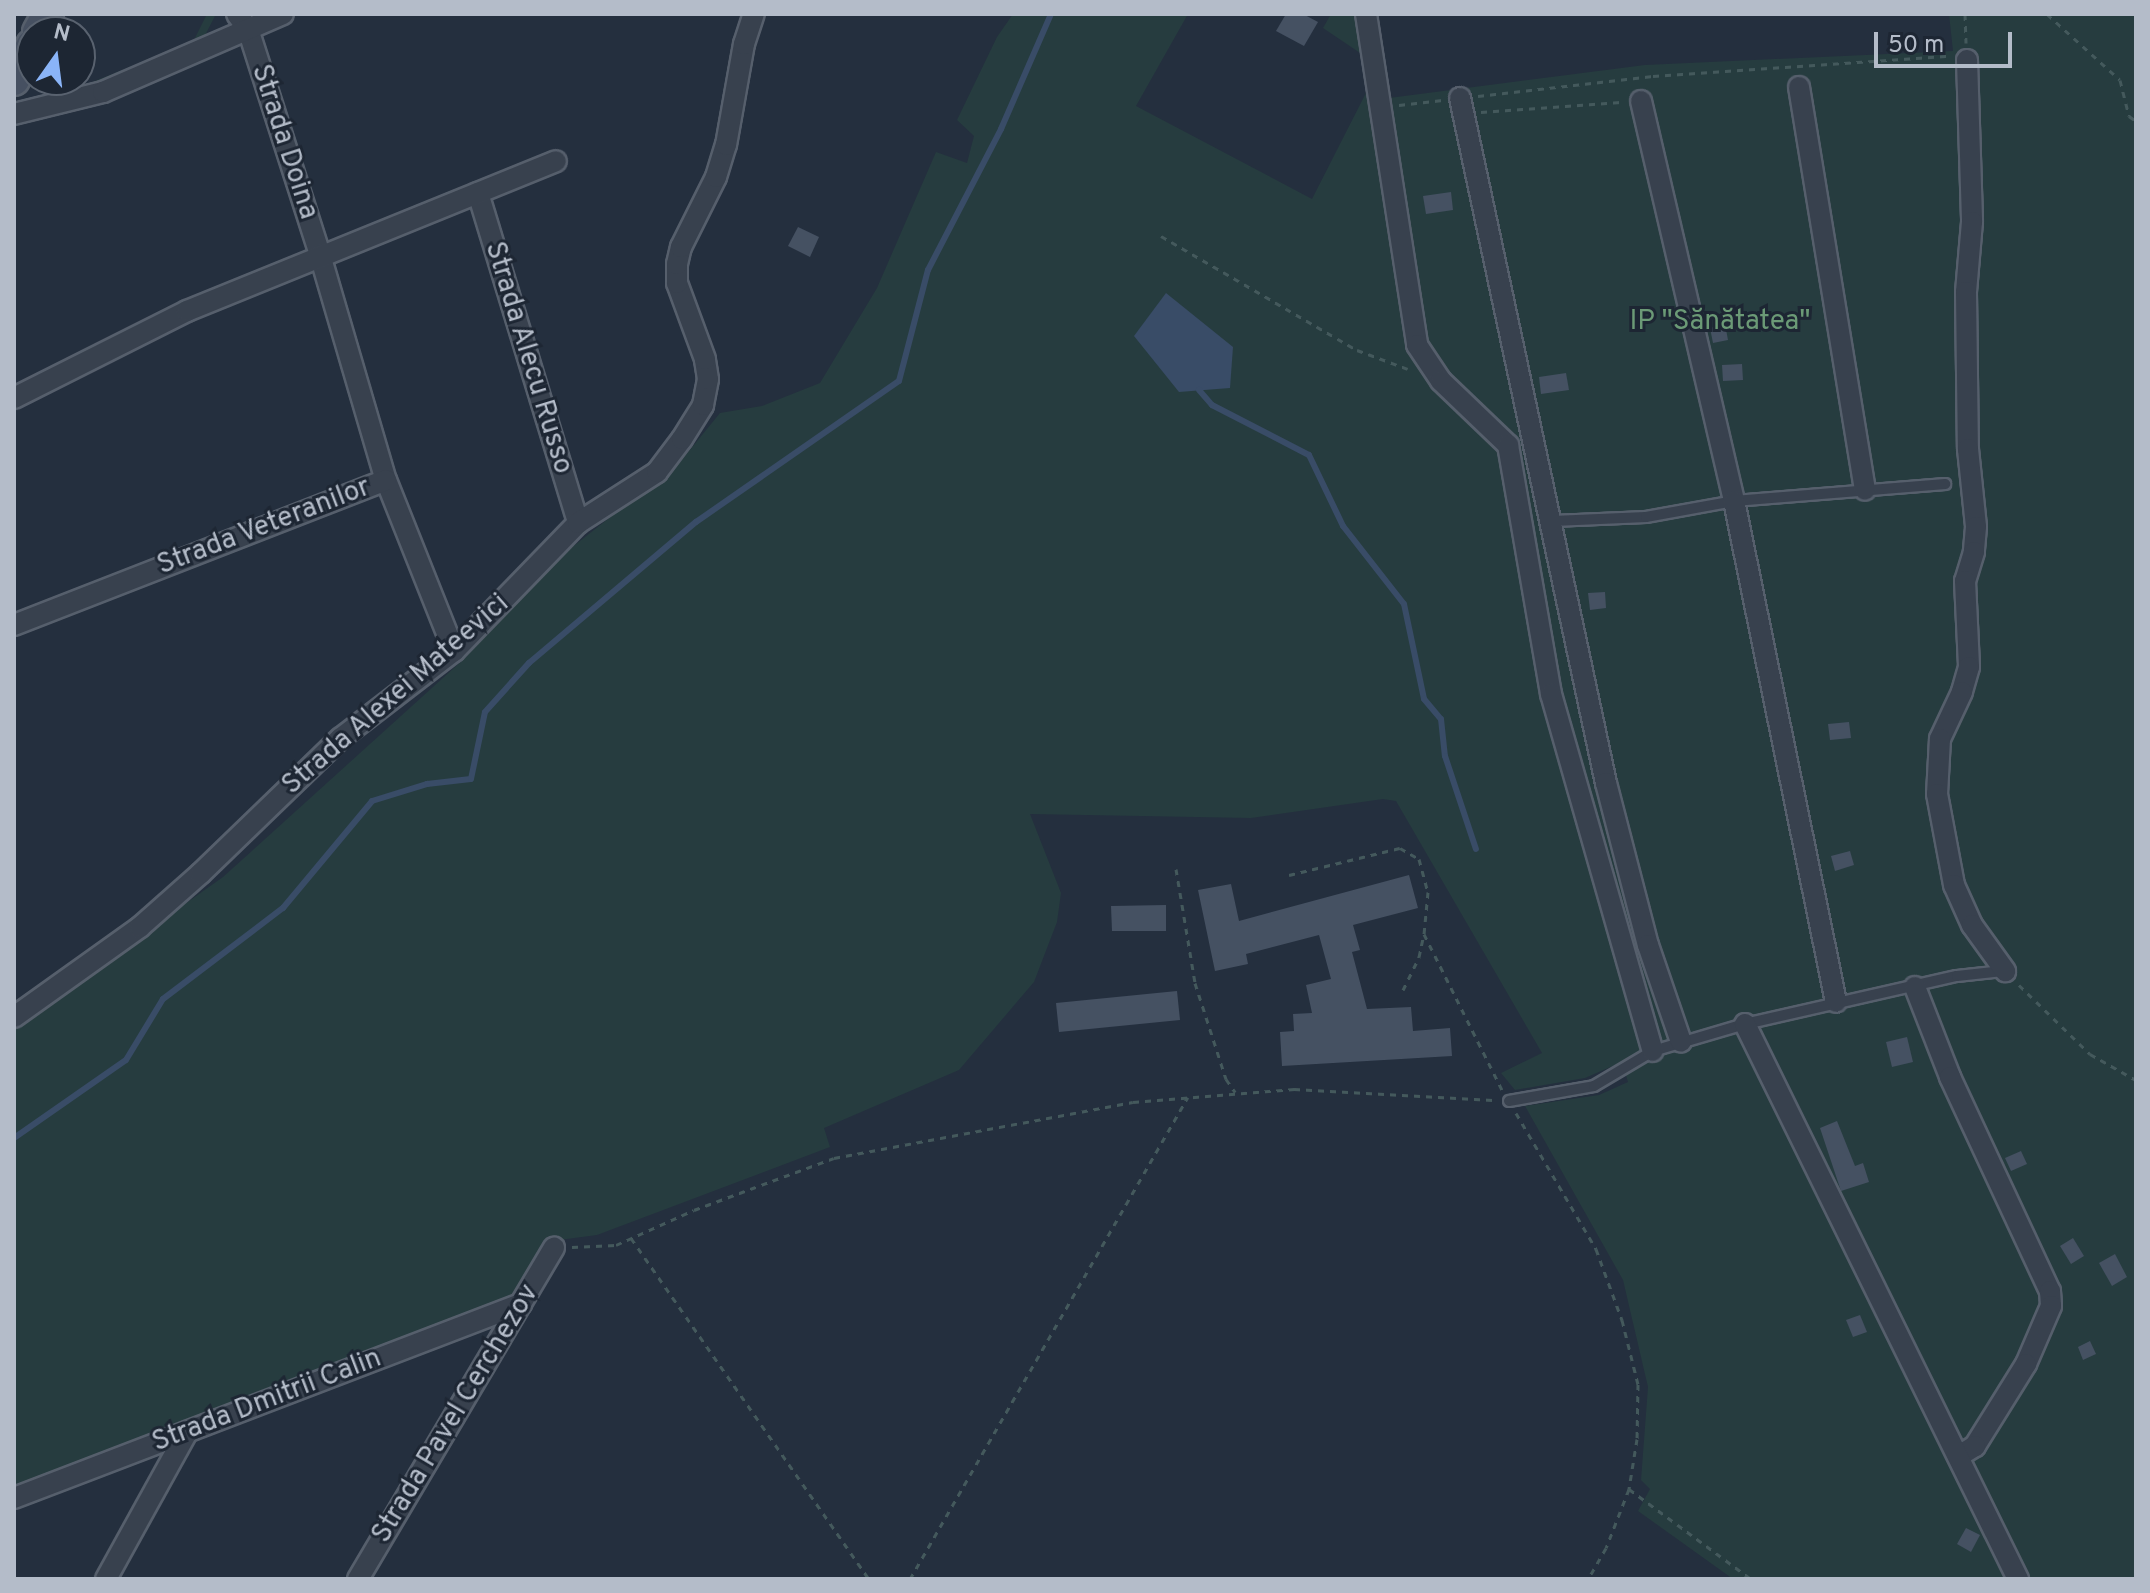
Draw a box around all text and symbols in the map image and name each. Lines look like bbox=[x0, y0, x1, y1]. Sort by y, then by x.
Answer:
north arrow bbox=[16, 16, 96, 96]
scale bar bbox=[1878, 16, 2016, 66]
text: N bbox=[51, 19, 72, 49]
text: 50 m bbox=[1888, 31, 1944, 61]
street label: Strada Doina bbox=[243, 60, 325, 224]
street label: Strada Alecu Russo bbox=[477, 237, 579, 479]
park label: IP "Sănătatea" bbox=[1629, 305, 1811, 339]
street label: Strada Veteranilor bbox=[152, 471, 376, 583]
street label: Strada Alexei Mateevici bbox=[275, 587, 517, 803]
street label: Strada Pavel Cerchezov bbox=[365, 1279, 547, 1549]
street label: Strada Dmitrii Calin bbox=[148, 1342, 386, 1460]

